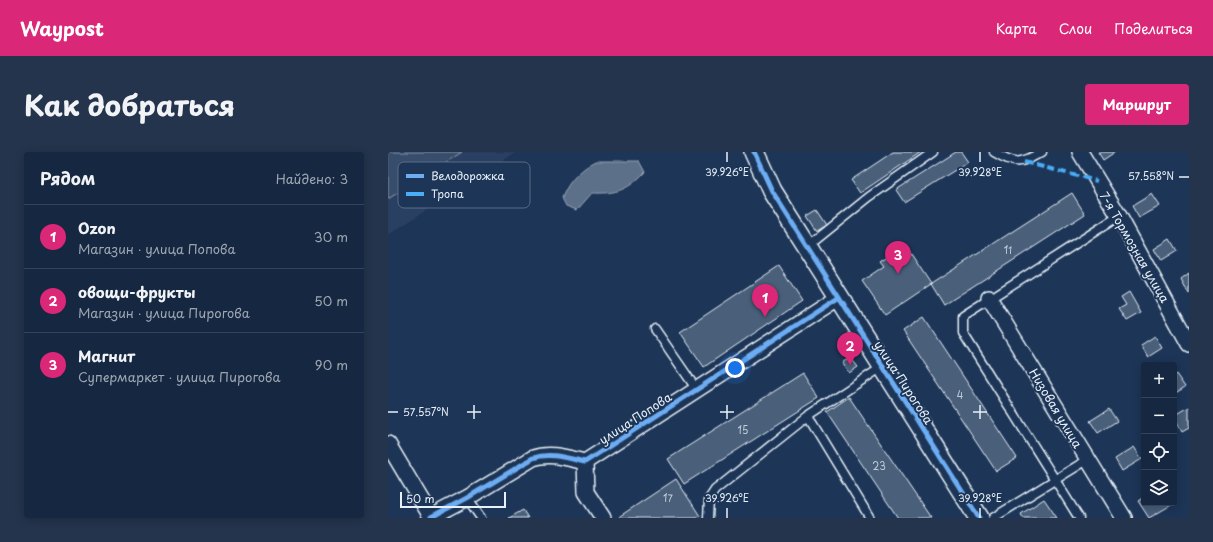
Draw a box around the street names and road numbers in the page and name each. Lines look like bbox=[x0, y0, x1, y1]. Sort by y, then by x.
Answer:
street label: 7-я Тормозная улица bbox=[1096, 188, 1174, 306]
street label: улица Пирогова bbox=[870, 337, 938, 428]
street label: Низовая улица bbox=[1025, 365, 1087, 452]
street label: улица Попова bbox=[595, 387, 675, 448]

